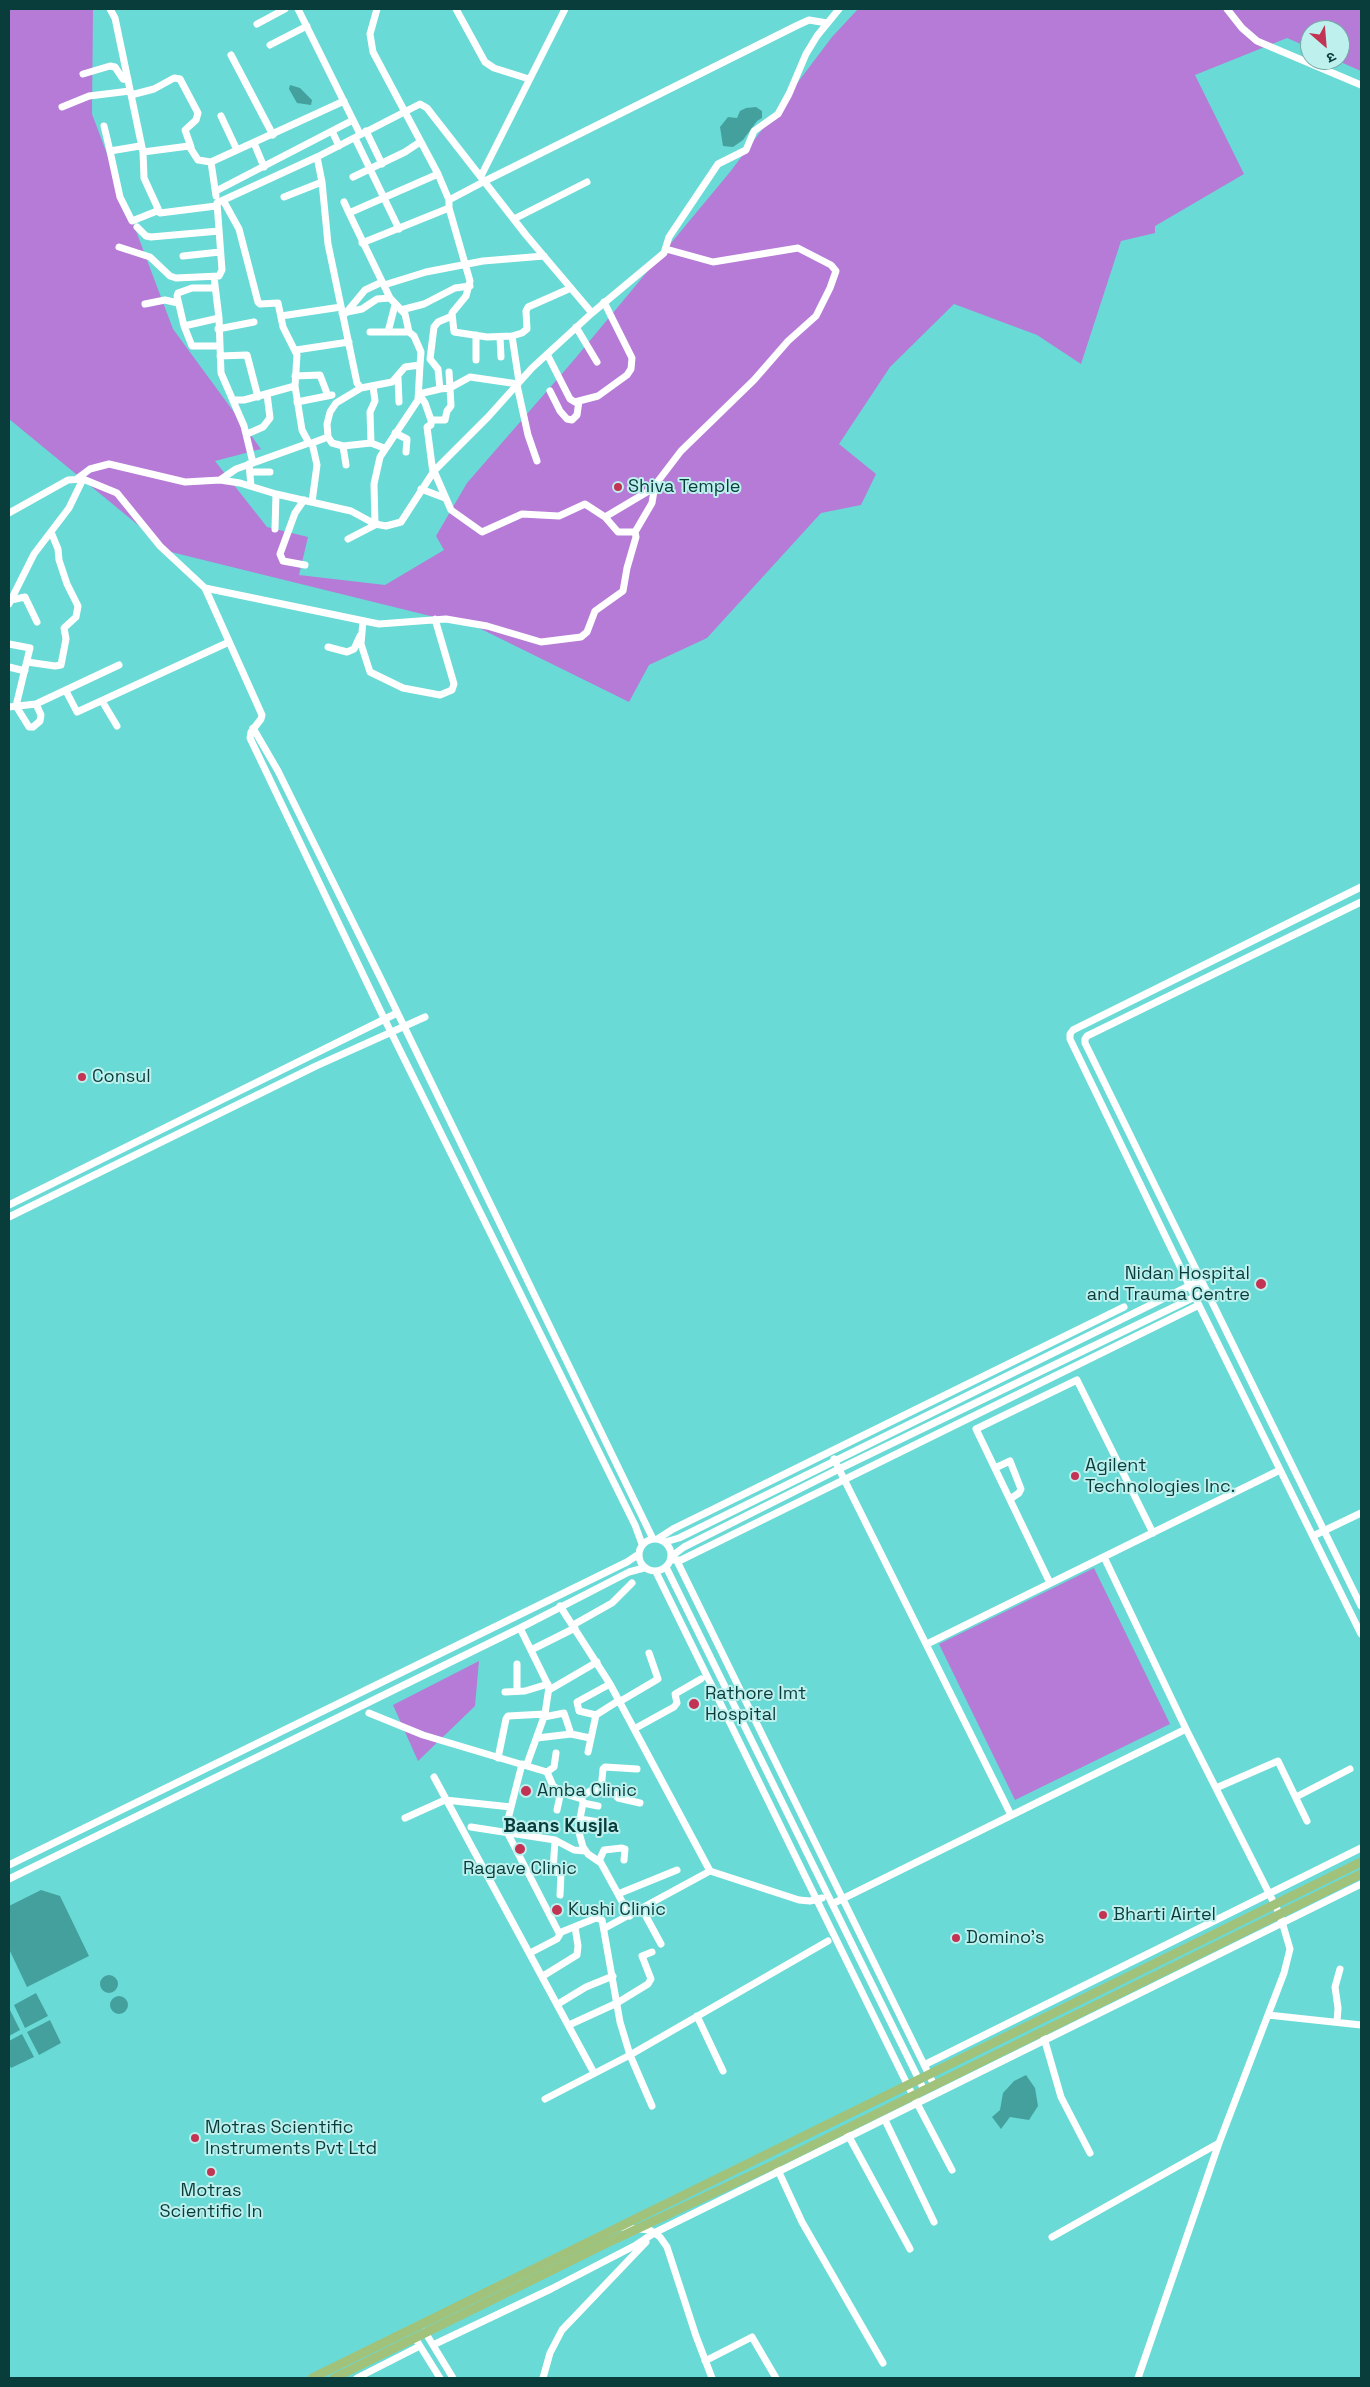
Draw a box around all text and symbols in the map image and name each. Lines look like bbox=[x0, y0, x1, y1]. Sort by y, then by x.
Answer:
north arrow bbox=[1300, 20, 1350, 70]
text: उ bbox=[1324, 48, 1339, 67]
place label: Shiva Temple bbox=[628, 476, 740, 498]
marker: Shiva Temple bbox=[612, 481, 624, 493]
place label: Consul bbox=[92, 1066, 151, 1088]
marker: Consul bbox=[76, 1071, 88, 1083]
place label: Nidan Hospital and Trauma Centre bbox=[1087, 1263, 1250, 1306]
marker: Nidan Hospital and Trauma Centre bbox=[1254, 1277, 1268, 1291]
place label: Agilent Technologies Inc. bbox=[1085, 1455, 1235, 1498]
marker: Agilent Technologies Inc. bbox=[1069, 1470, 1081, 1482]
place label: Rathore Imt Hospital bbox=[705, 1683, 806, 1726]
marker: Rathore Imt Hospital bbox=[687, 1697, 701, 1711]
place label: Amba Clinic bbox=[537, 1780, 637, 1802]
marker: Amba Clinic bbox=[519, 1784, 533, 1798]
district label: Baans Kusjla bbox=[503, 1816, 619, 1838]
marker: Ragave Clinic bbox=[513, 1842, 527, 1856]
place label: Ragave Clinic bbox=[463, 1858, 577, 1880]
place label: Kushi Clinic bbox=[568, 1899, 666, 1921]
marker: Kushi Clinic bbox=[550, 1903, 564, 1917]
place label: Bharti Airtel bbox=[1113, 1904, 1216, 1926]
marker: Bharti Airtel bbox=[1097, 1909, 1109, 1921]
place label: Domino's bbox=[966, 1927, 1044, 1949]
marker: Domino's bbox=[950, 1932, 962, 1944]
place label: Motras Scientific Instruments Pvt Ltd bbox=[205, 2117, 377, 2160]
marker: Motras Scientific Instruments Pvt Ltd bbox=[189, 2132, 201, 2144]
marker: Motras Scientific In bbox=[205, 2166, 217, 2178]
place label: Motras Scientific In bbox=[159, 2180, 263, 2222]

